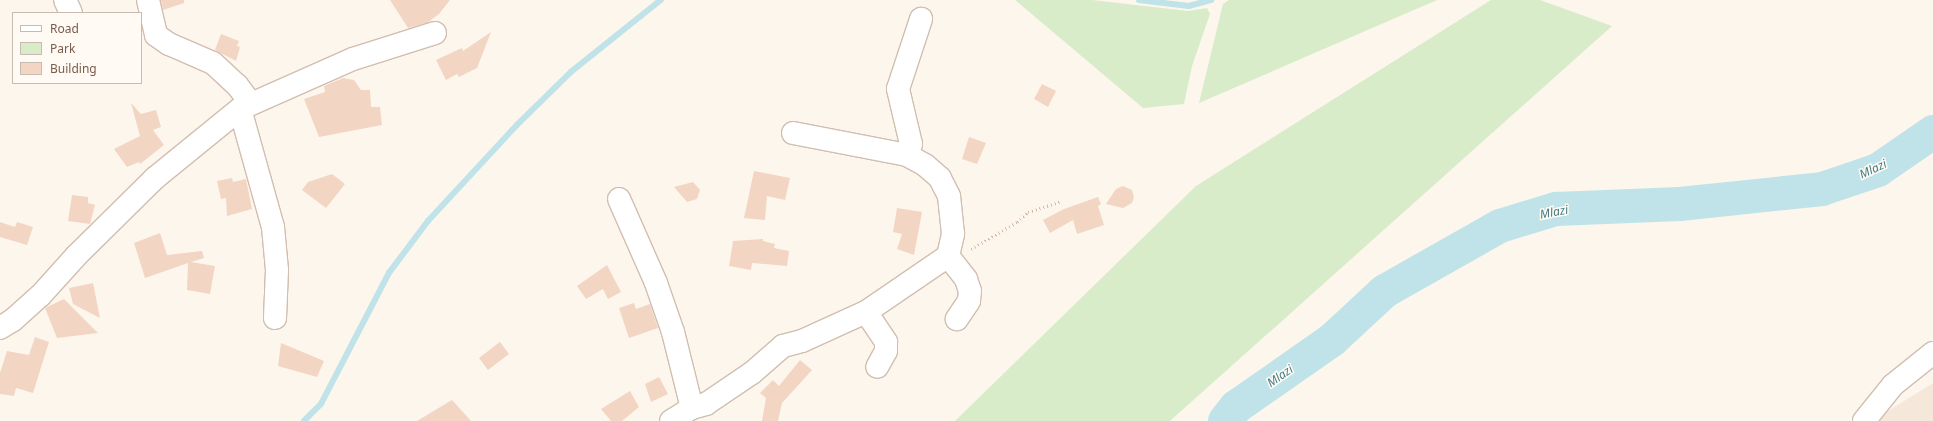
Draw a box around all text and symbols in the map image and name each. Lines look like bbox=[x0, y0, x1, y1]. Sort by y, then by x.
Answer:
legend bbox=[12, 12, 142, 84]
text: Road bbox=[50, 20, 79, 37]
text: Park bbox=[50, 40, 75, 57]
text: Building bbox=[50, 60, 97, 77]
water label: Mlazi bbox=[1857, 156, 1889, 182]
water label: Mlazi bbox=[1539, 202, 1569, 222]
water label: Mlazi bbox=[1264, 362, 1296, 390]

